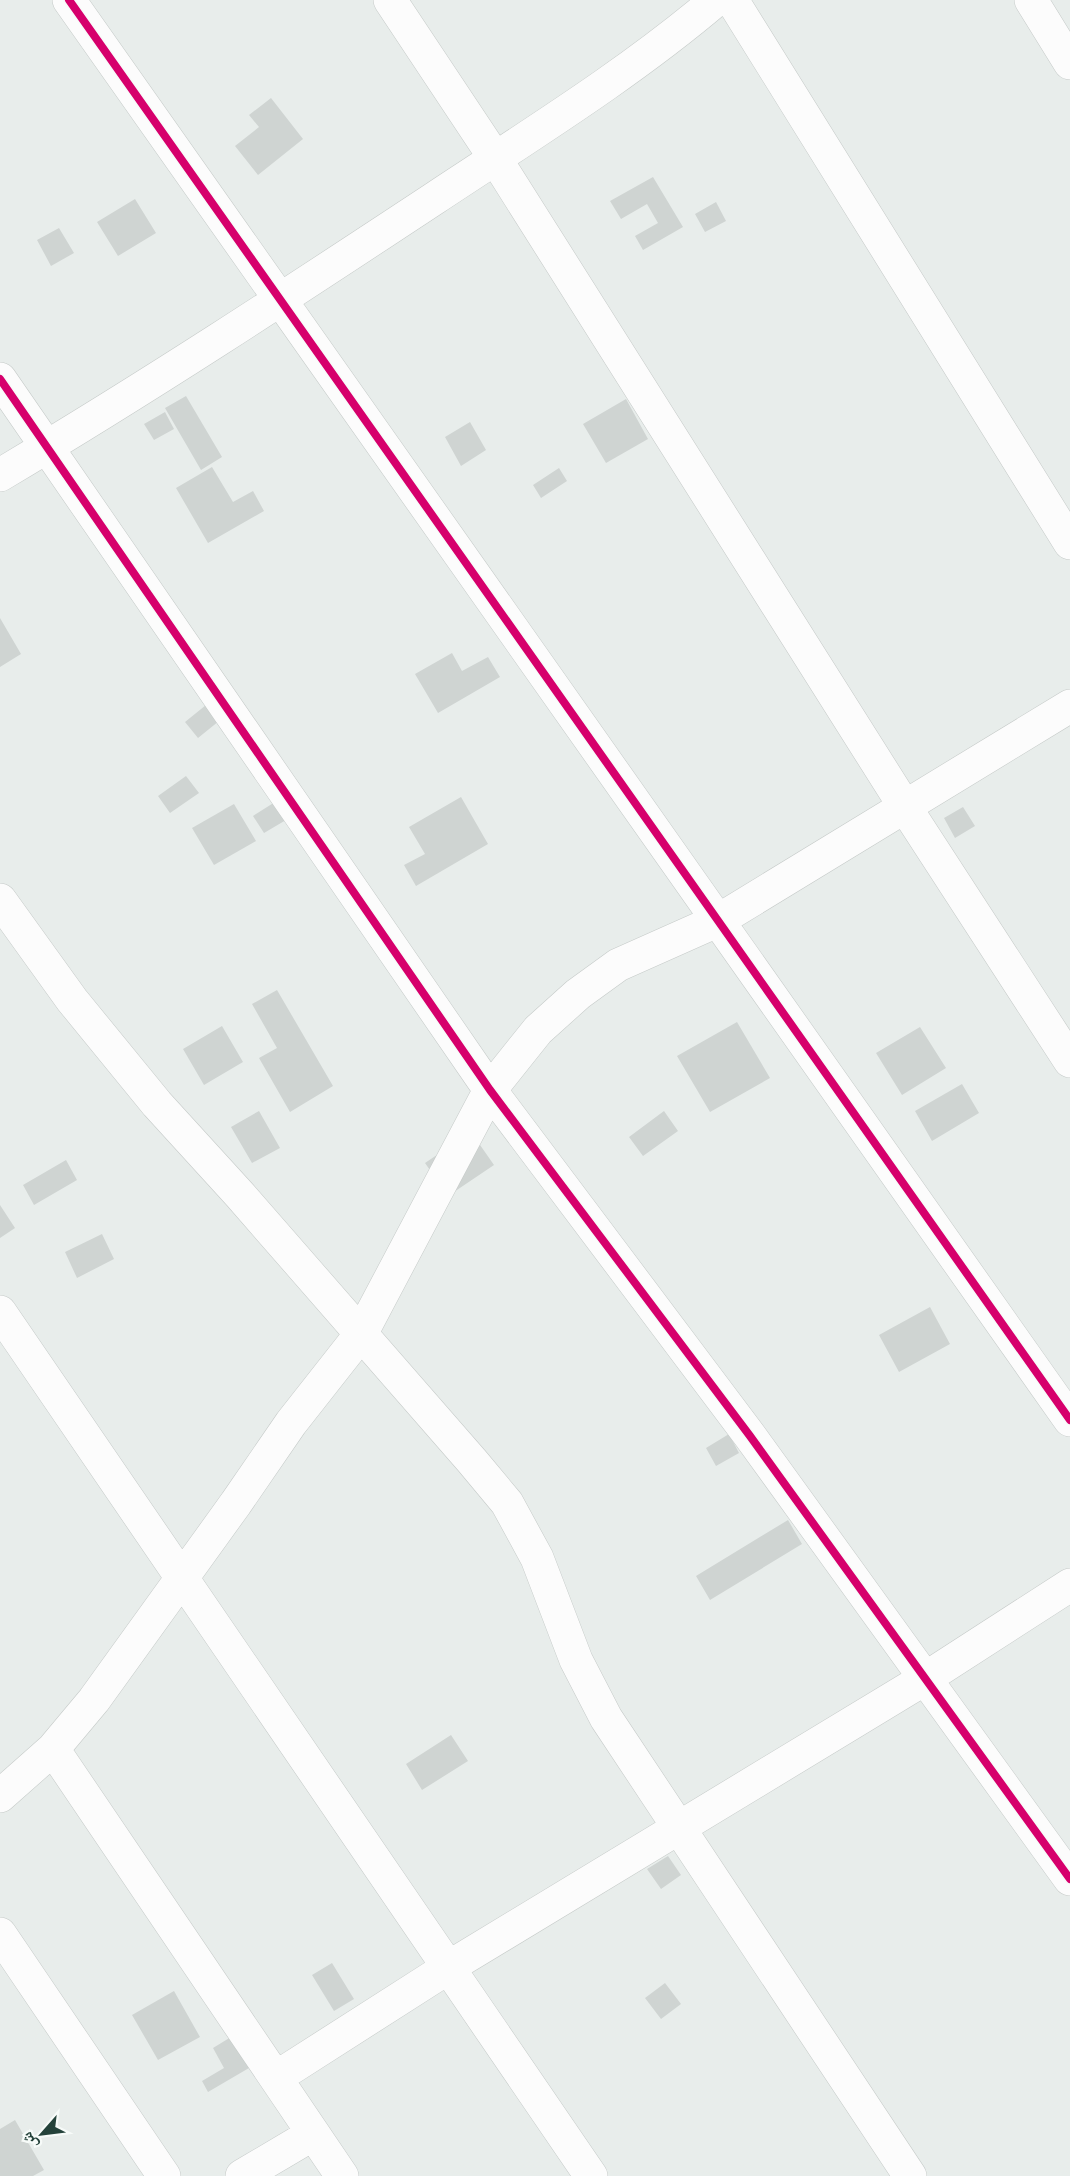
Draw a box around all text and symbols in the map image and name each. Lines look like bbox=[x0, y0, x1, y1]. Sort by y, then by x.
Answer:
north arrow bbox=[12, 2104, 72, 2164]
text: ش bbox=[19, 2129, 42, 2152]

